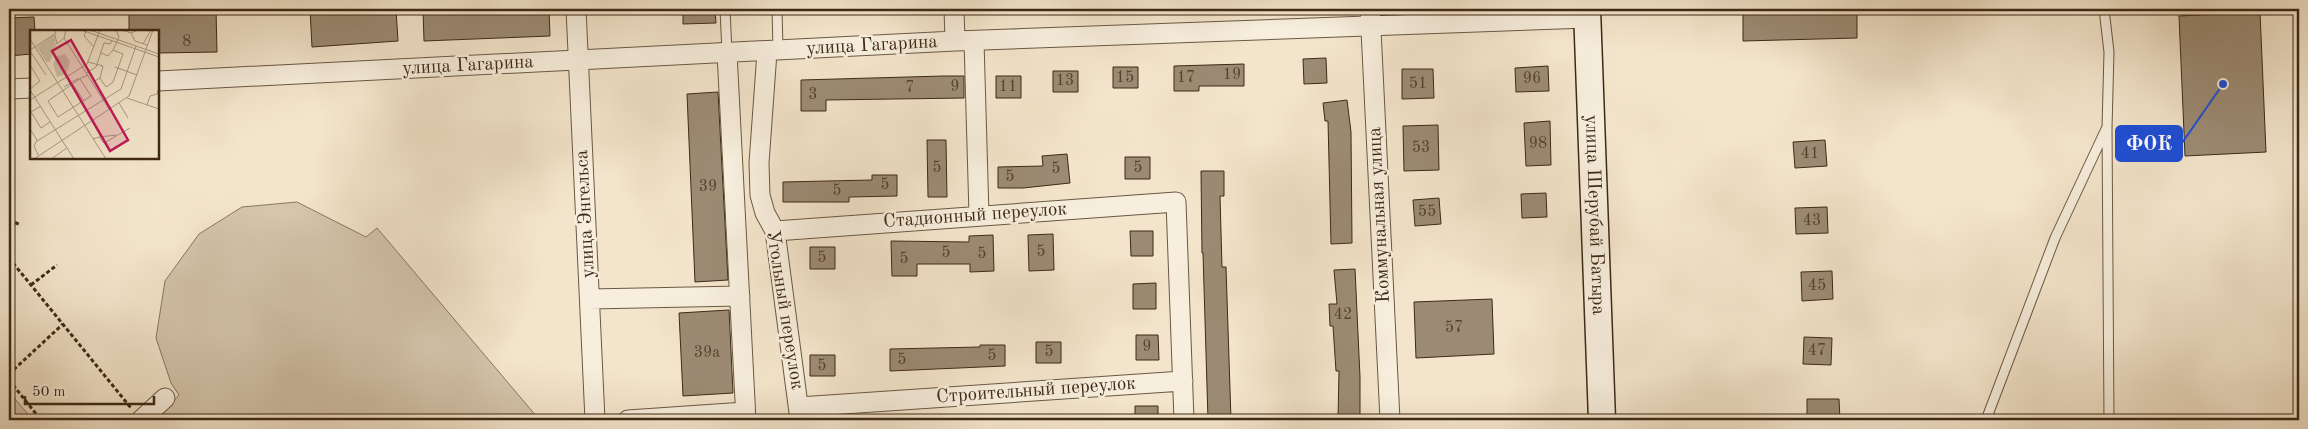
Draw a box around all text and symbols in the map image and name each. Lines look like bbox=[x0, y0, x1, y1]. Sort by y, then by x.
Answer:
inset map bbox=[30, 30, 159, 159]
street label: улица Гагарина bbox=[806, 33, 939, 59]
house number: 8 bbox=[182, 34, 192, 50]
street label: улица Гагарина bbox=[402, 53, 535, 79]
house number: 19 bbox=[1223, 67, 1241, 83]
house number: 15 bbox=[1116, 70, 1134, 86]
house number: 17 bbox=[1177, 70, 1195, 86]
house number: 96 bbox=[1523, 71, 1541, 87]
house number: 13 bbox=[1056, 73, 1074, 89]
house number: 51 bbox=[1409, 76, 1427, 92]
house number: 9 bbox=[950, 79, 960, 95]
house number: 11 bbox=[999, 79, 1017, 95]
house number: 7 bbox=[905, 80, 915, 96]
house number: 3 bbox=[808, 87, 818, 103]
street label: улица Шерубай Батыра bbox=[1581, 115, 1608, 316]
street label: Коммунальная улица bbox=[1366, 126, 1394, 303]
callout: ФОК bbox=[2116, 126, 2182, 161]
text: ФОК bbox=[2126, 135, 2172, 155]
house number: 98 bbox=[1529, 136, 1547, 152]
house number: 53 bbox=[1412, 140, 1430, 156]
house number: 41 bbox=[1801, 146, 1819, 162]
street label: улица Энгельса bbox=[573, 149, 599, 279]
house number: 5 bbox=[932, 160, 942, 176]
house number: 5 bbox=[1133, 160, 1143, 176]
house number: 5 bbox=[1051, 161, 1061, 177]
house number: 5 bbox=[1005, 169, 1015, 185]
house number: 5 bbox=[880, 177, 890, 193]
house number: 39 bbox=[699, 179, 717, 195]
house number: 5 bbox=[832, 183, 842, 199]
street label: Стадионный переулок bbox=[882, 200, 1068, 232]
house number: 55 bbox=[1418, 204, 1436, 220]
house number: 43 bbox=[1803, 213, 1821, 229]
street label: Угольный переулок bbox=[762, 229, 806, 391]
house number: 5 bbox=[1036, 244, 1046, 260]
house number: 5 bbox=[941, 245, 951, 261]
house number: 5 bbox=[977, 246, 987, 262]
house number: 5 bbox=[817, 250, 827, 266]
house number: 5 bbox=[899, 251, 909, 267]
house number: 45 bbox=[1808, 278, 1826, 294]
house number: 42 bbox=[1334, 307, 1352, 323]
house number: 57 bbox=[1445, 320, 1463, 336]
house number: 9 bbox=[1142, 339, 1152, 355]
house number: 47 bbox=[1808, 343, 1826, 359]
house number: 5 bbox=[1044, 344, 1054, 360]
house number: 39а bbox=[694, 345, 720, 361]
house number: 5 bbox=[987, 348, 997, 364]
house number: 5 bbox=[897, 352, 907, 368]
house number: 5 bbox=[817, 358, 827, 374]
scale bar bbox=[25, 374, 154, 406]
street label: Строительный переулок bbox=[936, 375, 1137, 407]
text: 50 m bbox=[32, 385, 66, 400]

